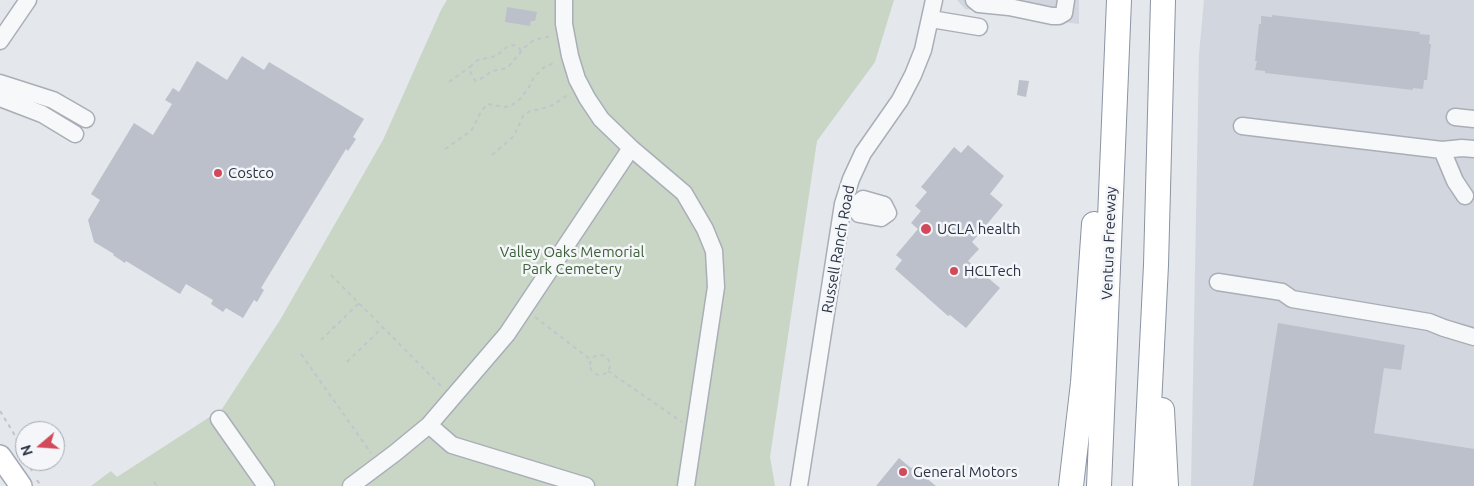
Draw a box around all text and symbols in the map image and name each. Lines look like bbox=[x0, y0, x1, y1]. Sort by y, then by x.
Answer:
place label: Costco bbox=[228, 164, 274, 182]
marker: Costco bbox=[212, 167, 224, 179]
street label: Russell Ranch Road bbox=[818, 184, 858, 314]
street label: Ventura Freeway bbox=[1098, 186, 1120, 300]
place label: UCLA health bbox=[937, 220, 1021, 238]
marker: UCLA health bbox=[919, 222, 933, 236]
park label: Valley Oaks Memorial Park Cemetery bbox=[500, 243, 644, 278]
place label: HCLTech bbox=[964, 262, 1021, 280]
marker: HCLTech bbox=[948, 265, 960, 277]
north arrow bbox=[15, 421, 65, 471]
text: N bbox=[17, 443, 36, 458]
place label: General Motors bbox=[913, 463, 1017, 481]
marker: General Motors bbox=[897, 466, 909, 478]

